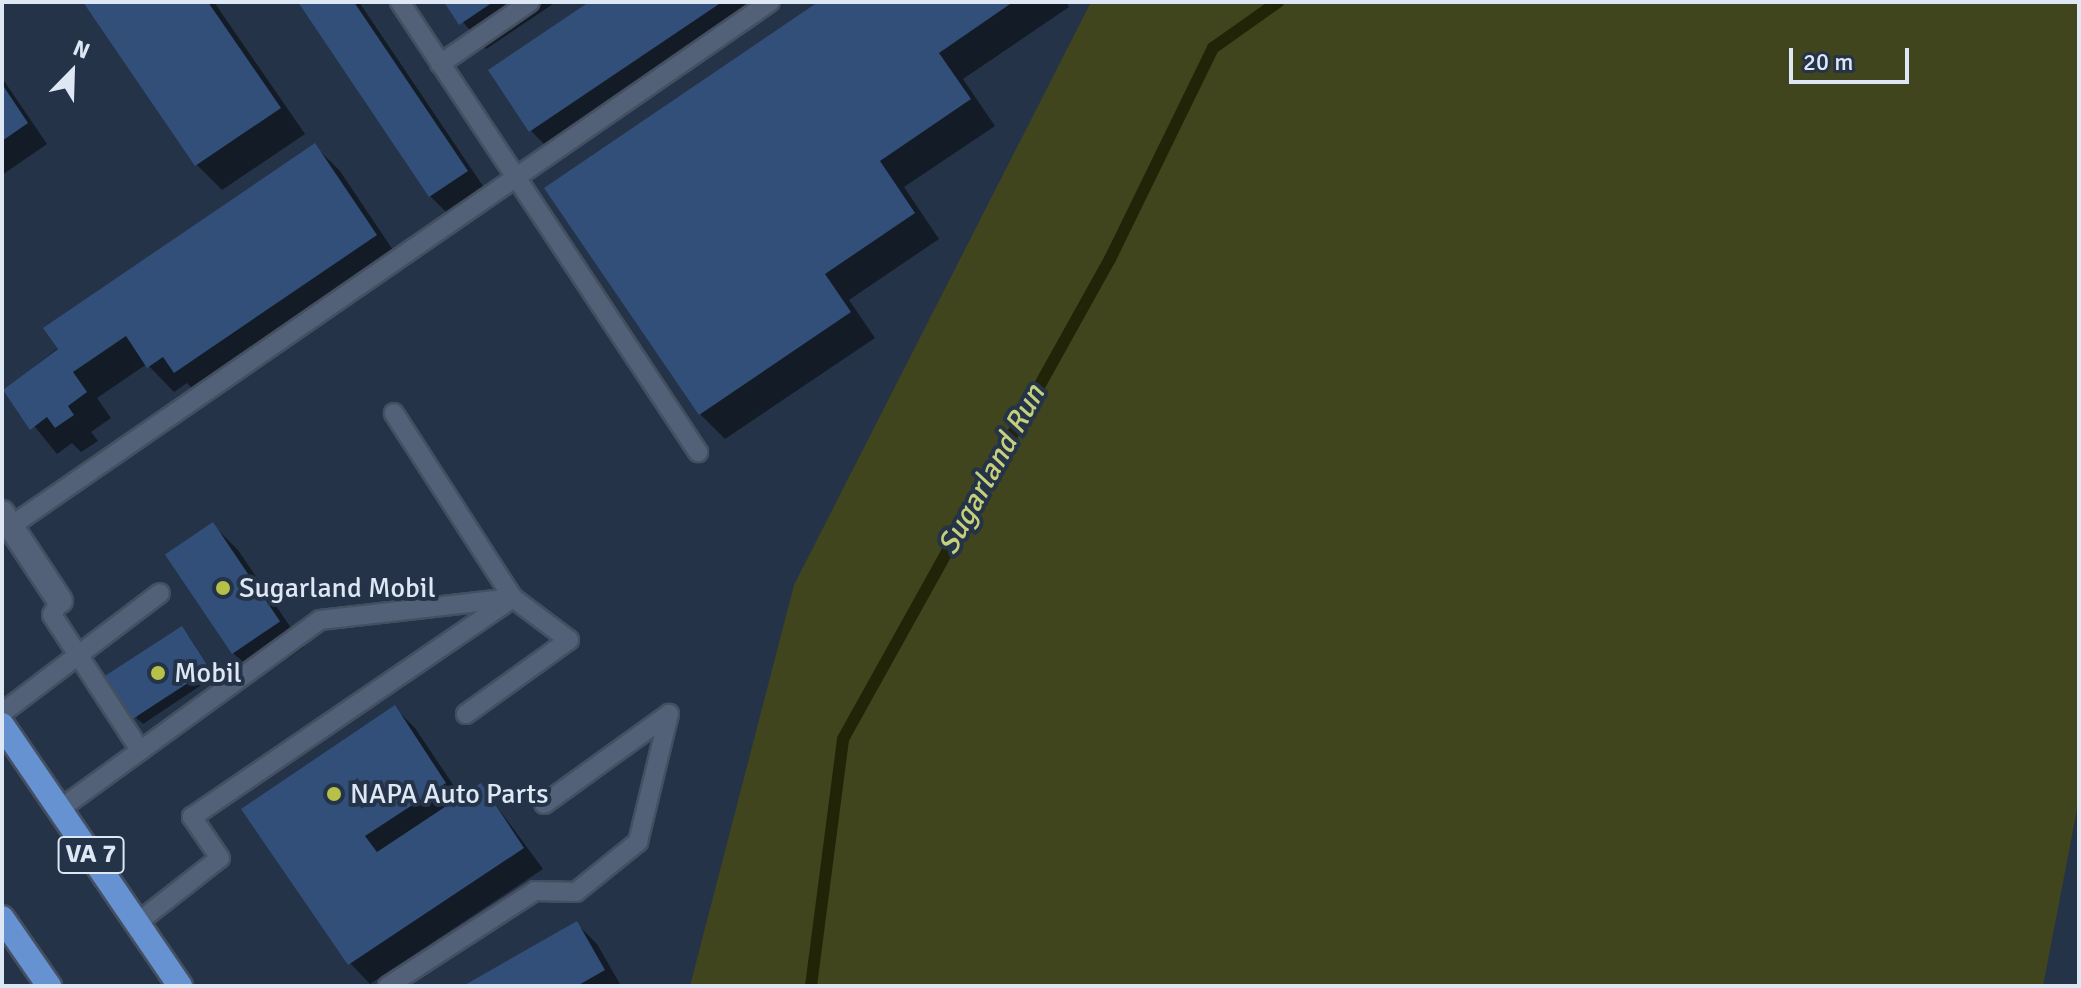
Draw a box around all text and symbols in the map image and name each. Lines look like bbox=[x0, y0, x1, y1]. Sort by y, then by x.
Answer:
north arrow bbox=[32, 32, 112, 112]
scale bar bbox=[1793, 32, 1913, 82]
text: N bbox=[69, 34, 94, 65]
text: 20 m bbox=[1803, 47, 1853, 77]
water label: Sugarland Run bbox=[931, 379, 1053, 561]
place label: Sugarland Mobil bbox=[239, 571, 436, 605]
marker: Sugarland Mobil bbox=[214, 579, 232, 597]
place label: Mobil bbox=[174, 656, 242, 690]
marker: Mobil bbox=[149, 664, 167, 682]
place label: NAPA Auto Parts bbox=[350, 777, 548, 811]
marker: NAPA Auto Parts bbox=[325, 785, 343, 803]
road number: VA 7 bbox=[57, 833, 125, 877]

